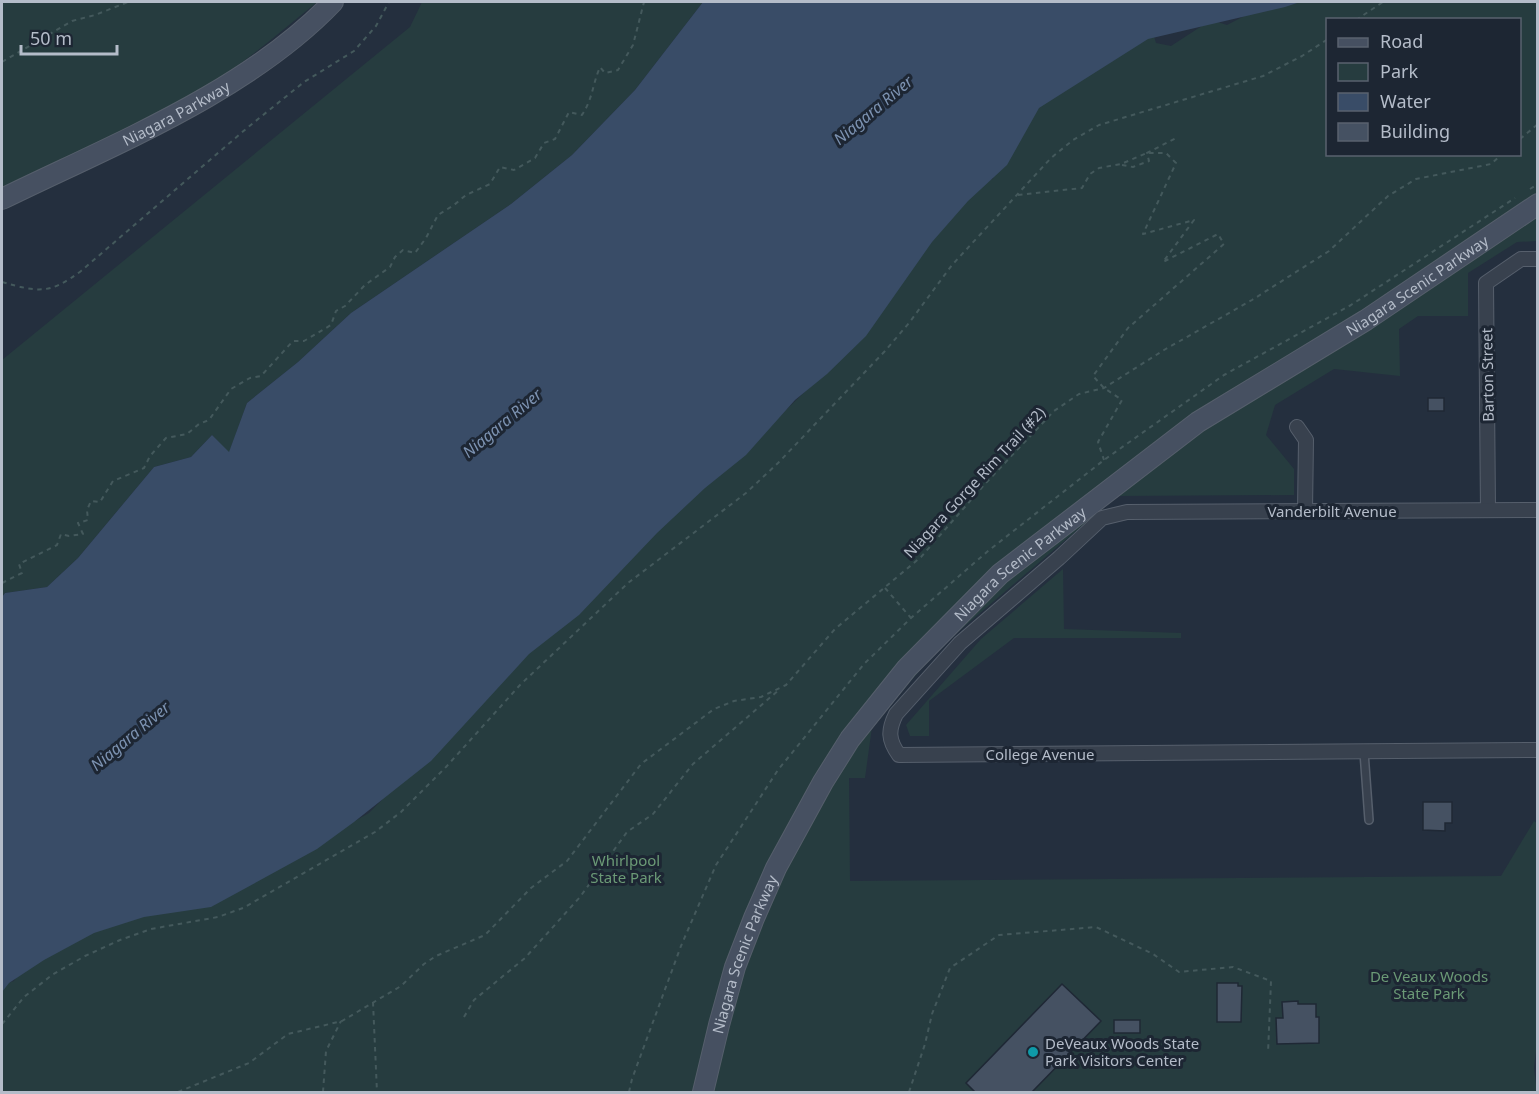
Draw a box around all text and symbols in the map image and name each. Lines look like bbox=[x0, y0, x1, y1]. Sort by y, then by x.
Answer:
scale bar bbox=[21, 18, 117, 56]
legend bbox=[1326, 18, 1521, 156]
text: 50 m bbox=[30, 26, 72, 50]
text: Road bbox=[1380, 29, 1423, 53]
text: Park bbox=[1380, 59, 1418, 83]
water label: Niagara River bbox=[829, 70, 918, 150]
street label: Niagara Parkway bbox=[119, 76, 234, 150]
text: Water bbox=[1380, 89, 1431, 113]
text: Building bbox=[1380, 119, 1450, 143]
street label: Niagara Scenic Parkway bbox=[1342, 230, 1492, 340]
street label: Barton Street bbox=[1476, 327, 1498, 422]
water label: Niagara River bbox=[458, 383, 547, 463]
street label: Niagara Gorge Rim Trail (#2) bbox=[899, 402, 1049, 562]
street label: Vanderbilt Avenue bbox=[1267, 501, 1397, 521]
street label: Niagara Scenic Parkway bbox=[949, 502, 1090, 625]
water label: Niagara River bbox=[86, 696, 175, 776]
street label: College Avenue bbox=[985, 744, 1095, 764]
park label: Whirlpool State Park bbox=[590, 850, 662, 887]
street label: Niagara Scenic Parkway bbox=[707, 871, 782, 1036]
park label: De Veaux Woods State Park bbox=[1370, 966, 1488, 1003]
place label: DeVeaux Woods State Park Visitors Center bbox=[1045, 1033, 1199, 1070]
marker: DeVeaux Woods State Park Visitors Center bbox=[1026, 1045, 1040, 1059]

